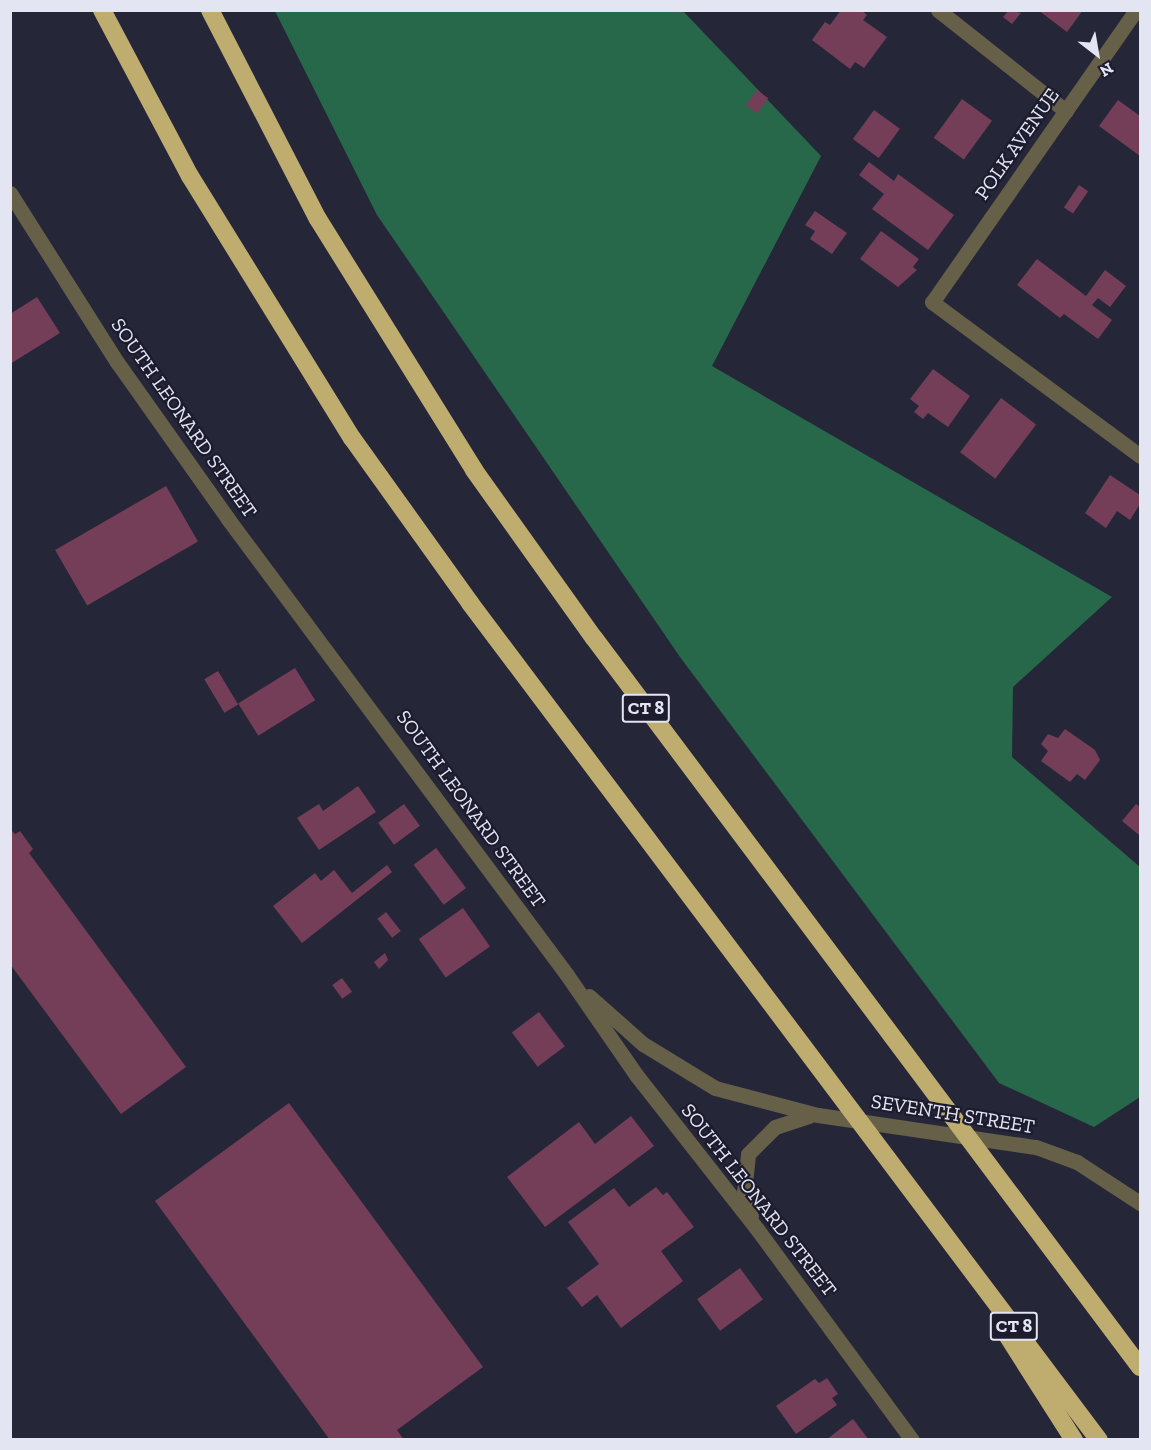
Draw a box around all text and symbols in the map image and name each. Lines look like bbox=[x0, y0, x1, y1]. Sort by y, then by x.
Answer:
north arrow bbox=[1067, 24, 1127, 84]
text: N bbox=[1096, 59, 1117, 81]
street label: POLK AVENUE bbox=[970, 83, 1064, 205]
street label: SOUTH LEONARD STREET bbox=[106, 314, 262, 522]
road number: CT 8 bbox=[620, 693, 672, 723]
street label: SOUTH LEONARD STREET bbox=[391, 706, 551, 912]
street label: SEVENTH STREET bbox=[870, 1089, 1036, 1139]
street label: SOUTH LEONARD STREET bbox=[676, 1099, 842, 1301]
road number: CT 8 bbox=[988, 1311, 1040, 1341]

